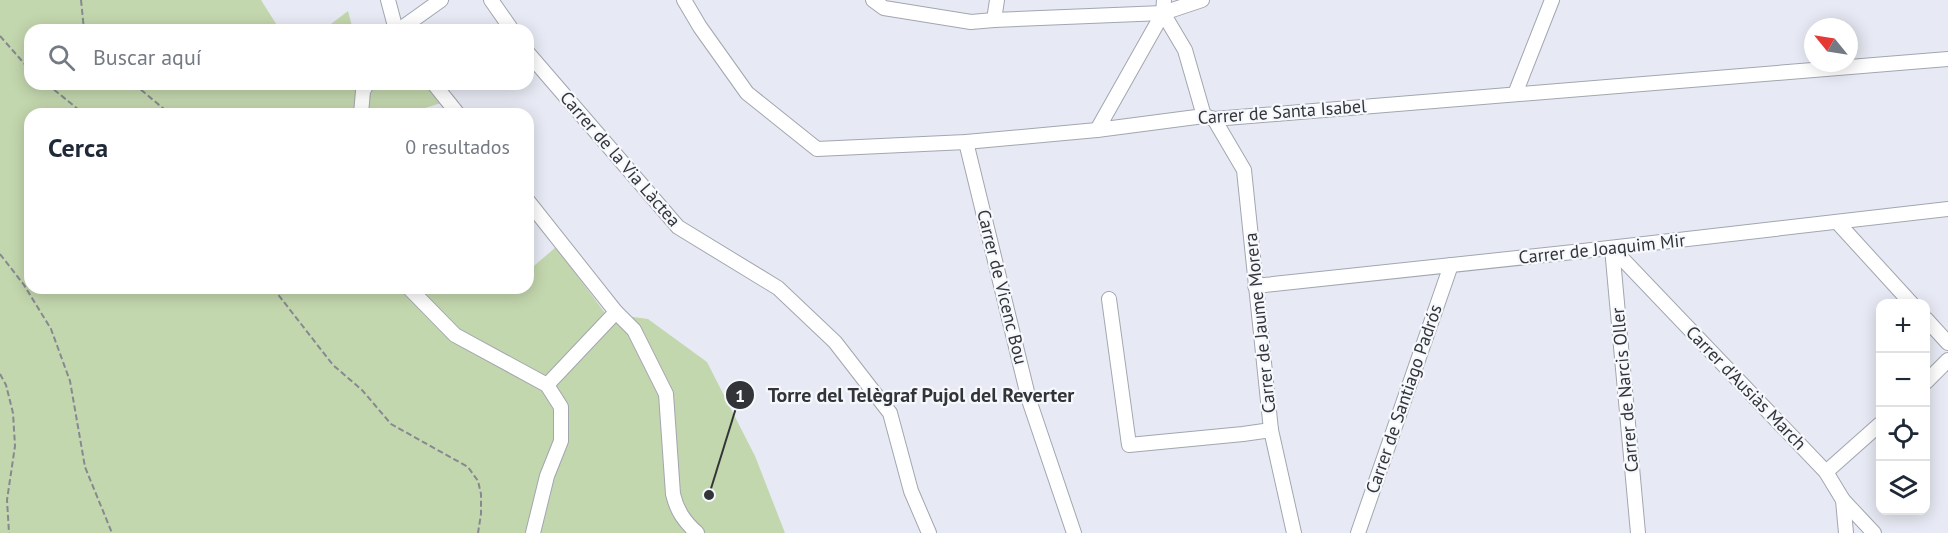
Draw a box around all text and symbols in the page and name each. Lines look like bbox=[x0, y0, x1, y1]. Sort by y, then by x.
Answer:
north arrow bbox=[1804, 18, 1858, 72]
search box bbox=[24, 24, 534, 90]
icon: search bbox=[45, 41, 78, 74]
text: Buscar aquí bbox=[93, 43, 202, 71]
street label: Carrer de la Via Làctea bbox=[555, 86, 686, 231]
street label: Carrer de Santa Isabel bbox=[1197, 94, 1368, 129]
text: Cerca bbox=[48, 131, 108, 164]
text: 0 resultados bbox=[405, 134, 510, 160]
street label: Carrer de Vicenc Bou bbox=[972, 207, 1033, 367]
street label: Carrer de Joaquim Mir bbox=[1517, 228, 1686, 269]
street label: Carrer de Jaume Morera bbox=[1239, 232, 1280, 414]
map controls bbox=[1876, 299, 1930, 515]
button: + bbox=[1876, 299, 1930, 353]
street label: Carrer de Santiago Padrós bbox=[1360, 301, 1447, 496]
street label: Carrer de Narcis Oller bbox=[1606, 307, 1643, 473]
street label: Carrer d'Ausiàs March bbox=[1681, 321, 1812, 455]
button: − bbox=[1876, 353, 1930, 407]
callout: Torre del Telègraf Pujol del Reverter bbox=[725, 376, 1087, 414]
text: Torre del Telègraf Pujol del Reverter bbox=[768, 382, 1074, 408]
text: 1 bbox=[735, 384, 745, 407]
button: locate bbox=[1876, 407, 1930, 461]
button: layers bbox=[1876, 461, 1930, 515]

